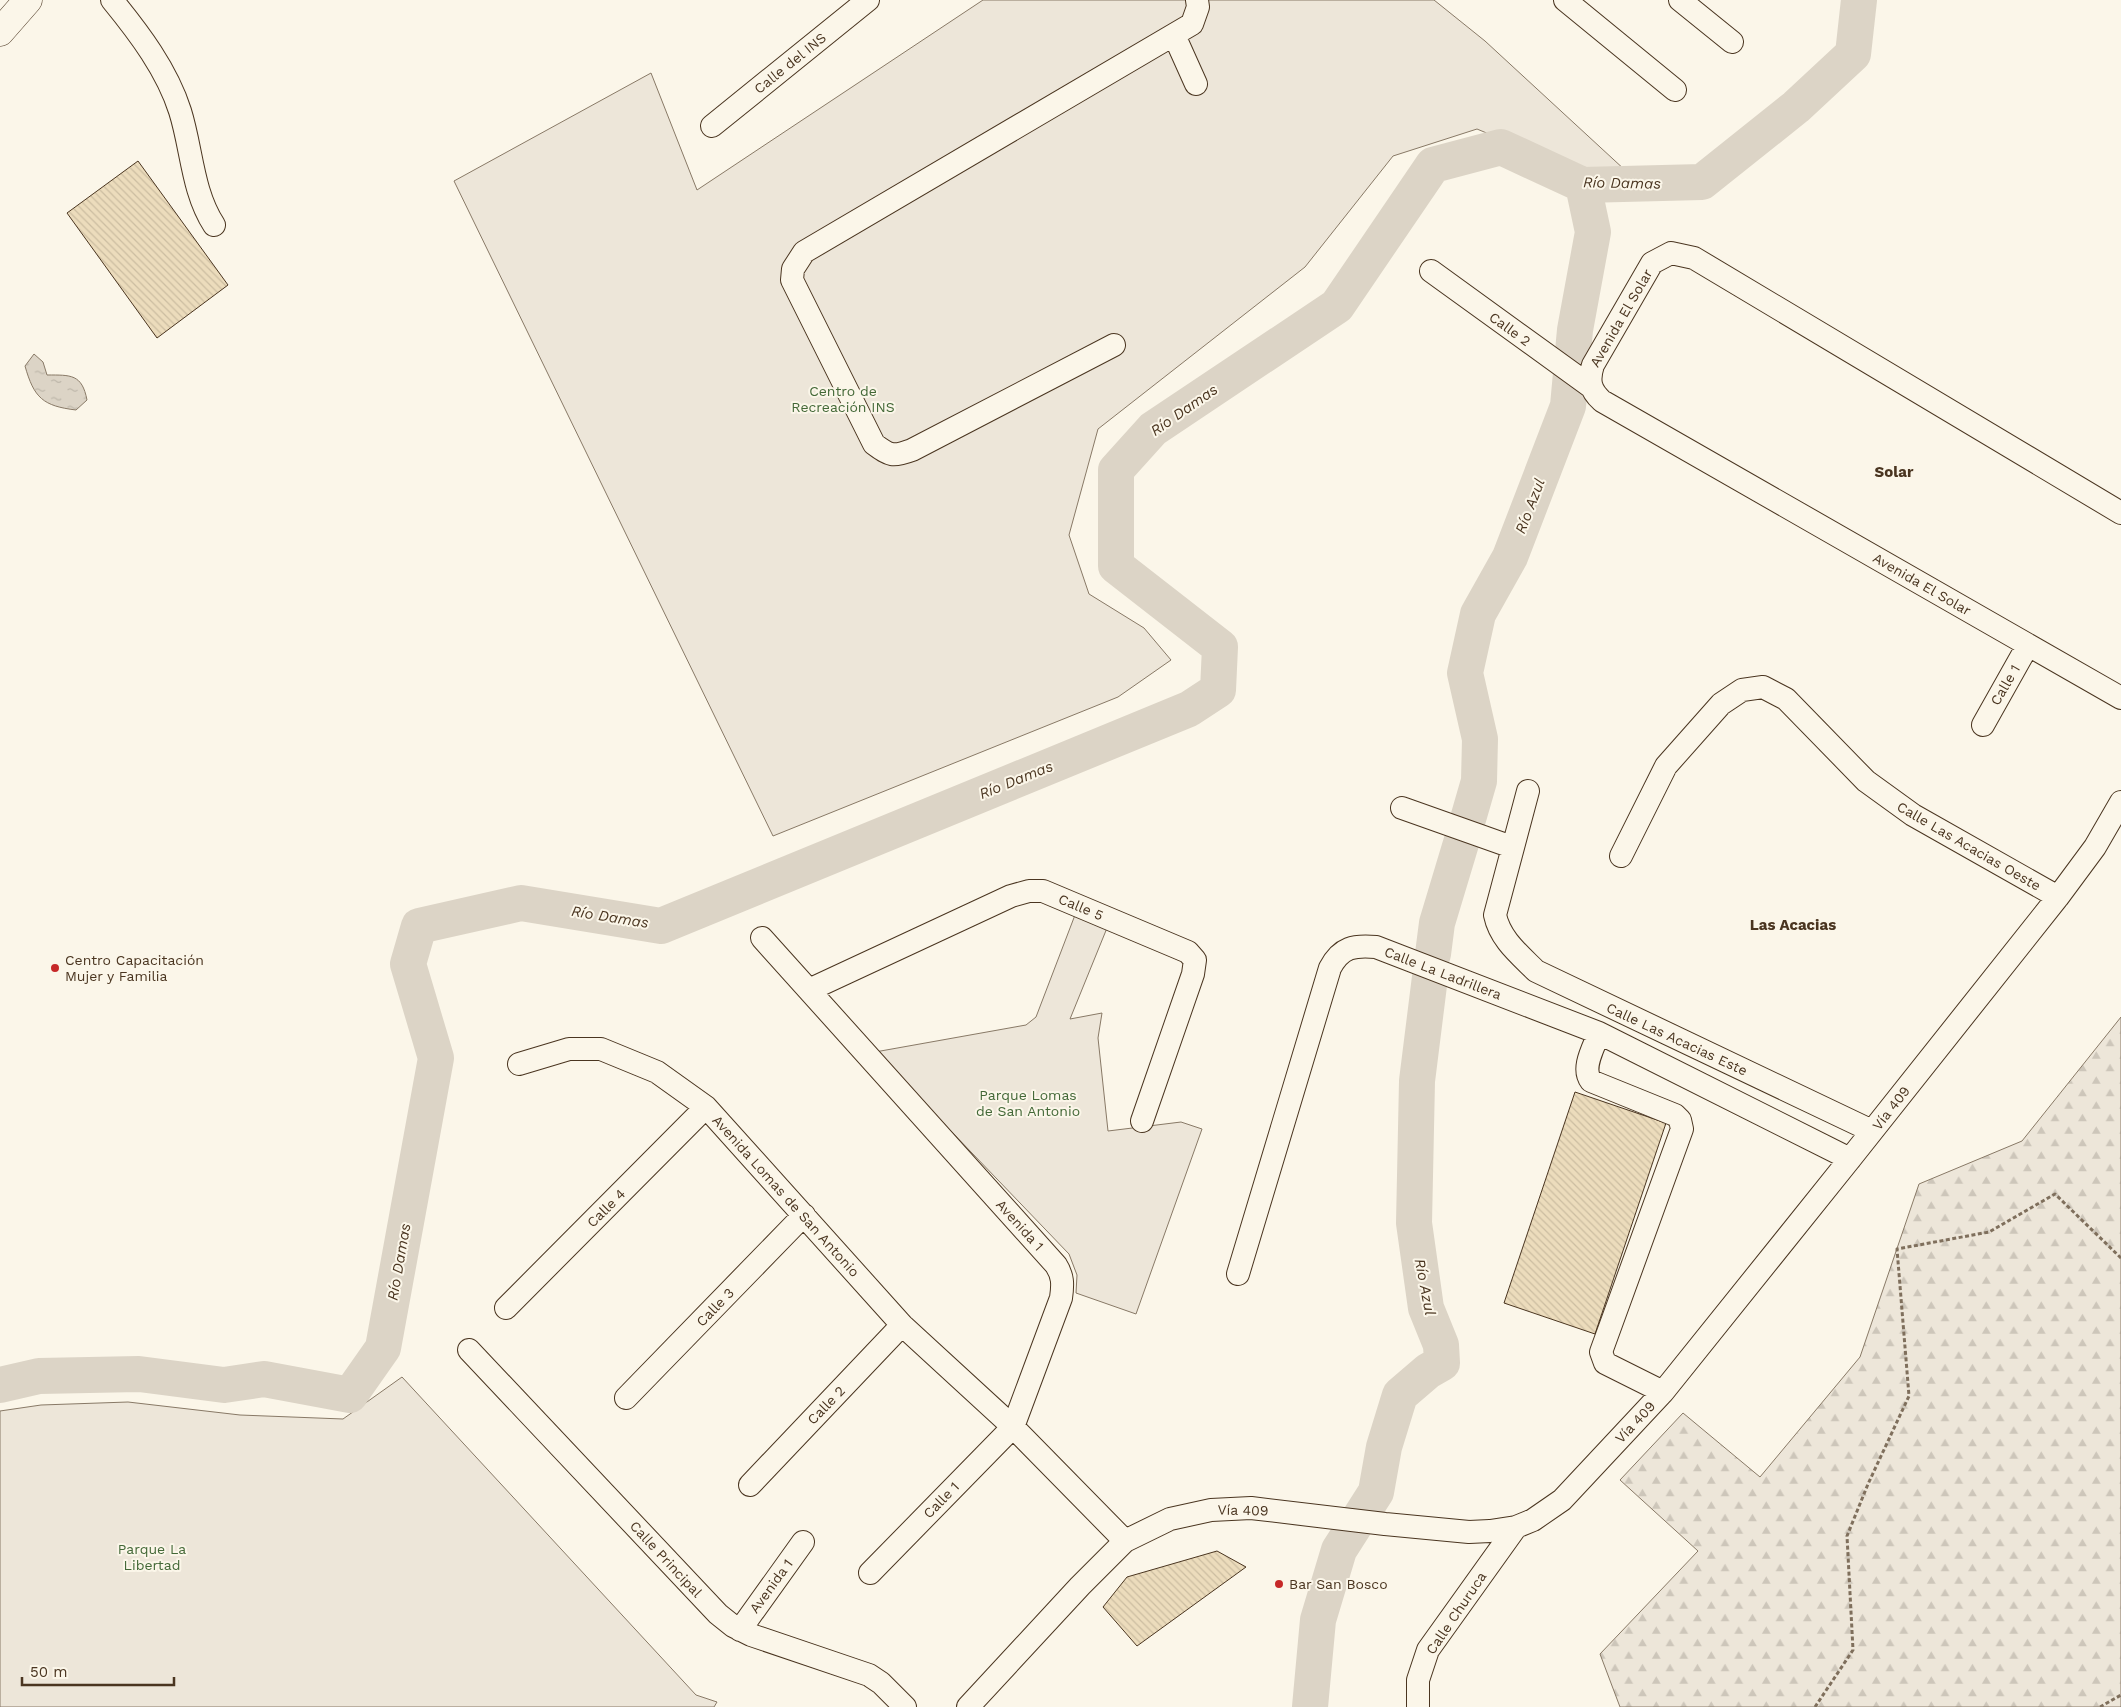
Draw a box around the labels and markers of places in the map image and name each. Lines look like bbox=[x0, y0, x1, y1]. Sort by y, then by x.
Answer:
place label: Centro Capacitación Mujer y Familia bbox=[65, 952, 204, 984]
marker: Centro Capacitación Mujer y Familia bbox=[49, 962, 61, 974]
place label: Bar San Bosco bbox=[1289, 1576, 1388, 1592]
marker: Bar San Bosco bbox=[1273, 1578, 1285, 1590]

